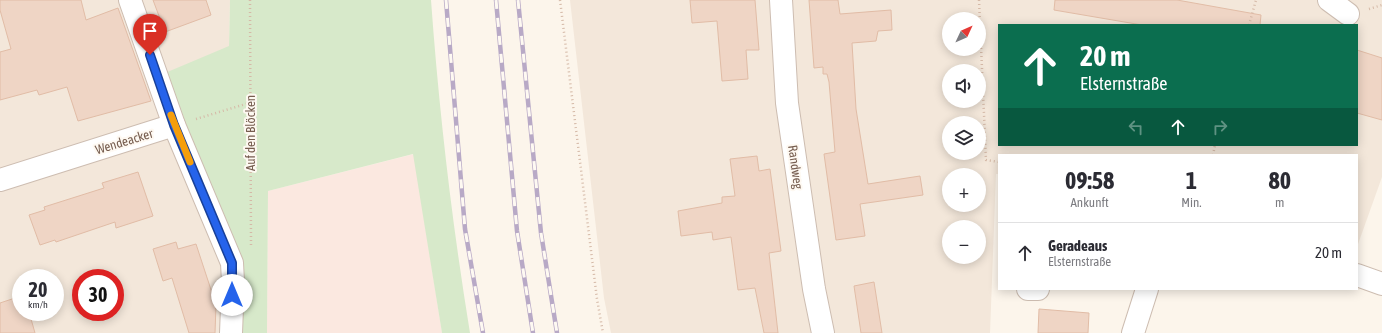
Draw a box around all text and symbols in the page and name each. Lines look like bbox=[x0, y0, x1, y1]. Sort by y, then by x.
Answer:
north arrow bbox=[942, 12, 986, 56]
map controls bbox=[942, 12, 986, 264]
pin bbox=[133, 14, 167, 55]
icon: arrive bbox=[139, 20, 161, 42]
icon: ahead bbox=[1014, 40, 1066, 92]
text: 20 m bbox=[1080, 40, 1130, 72]
button: sound bbox=[942, 64, 986, 108]
text: Elsternstraße bbox=[1080, 73, 1168, 94]
street label: Auf den Blöcken bbox=[243, 95, 258, 171]
button: layers bbox=[942, 116, 986, 160]
icon: left bbox=[1125, 116, 1147, 138]
icon: ahead bbox=[1167, 116, 1189, 138]
icon: right bbox=[1209, 116, 1231, 138]
street label: Wendeacker bbox=[94, 126, 155, 157]
street label: Randweg bbox=[785, 144, 806, 190]
text: 09:58 bbox=[1065, 167, 1114, 194]
text: 1 bbox=[1186, 167, 1197, 194]
text: 80 bbox=[1269, 167, 1291, 194]
button: + bbox=[942, 168, 986, 212]
text: Ankunft bbox=[1070, 195, 1109, 210]
text: Min. bbox=[1181, 195, 1202, 210]
text: m bbox=[1275, 195, 1284, 210]
button: − bbox=[942, 220, 986, 264]
text: Geradeaus bbox=[1048, 237, 1107, 254]
icon: ahead bbox=[1014, 242, 1036, 264]
text: 20 m bbox=[1315, 244, 1342, 261]
text: Elsternstraße bbox=[1048, 254, 1111, 269]
speed limit sign: 30 bbox=[72, 269, 124, 321]
position arrow bbox=[211, 274, 253, 316]
text: 20 bbox=[29, 278, 47, 301]
text: km/h bbox=[28, 299, 48, 310]

